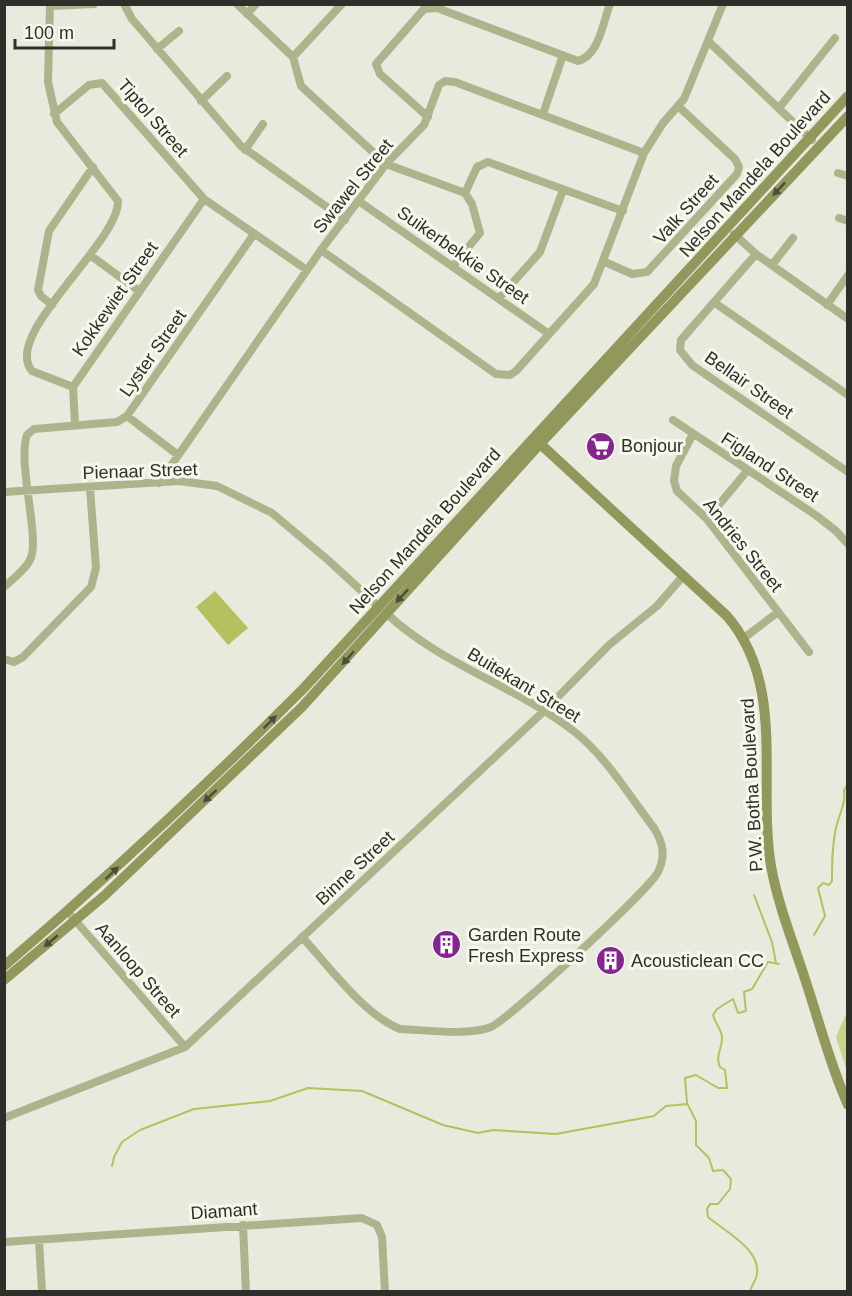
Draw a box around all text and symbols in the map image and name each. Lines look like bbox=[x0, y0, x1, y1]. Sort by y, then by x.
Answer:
scale bar bbox=[15, 12, 114, 50]
text: 100 m bbox=[24, 23, 74, 43]
street label: Tiptol Street bbox=[114, 75, 192, 161]
street label: Nelson Mandela Boulevard bbox=[675, 87, 835, 261]
street label: Swawel Street bbox=[309, 135, 397, 237]
street label: Valk Street bbox=[650, 170, 722, 248]
one-way arrow bbox=[773, 181, 786, 196]
street label: Suikerbekkie Street bbox=[393, 202, 533, 308]
street label: Kokkewiet Street bbox=[68, 238, 162, 360]
street label: Lyster Street bbox=[116, 306, 190, 400]
street label: Bellair Street bbox=[701, 347, 797, 423]
street label: Figland Street bbox=[718, 428, 822, 506]
supermarket icon: Bonjour bbox=[584, 430, 616, 462]
place label: Bonjour bbox=[621, 436, 683, 456]
street label: Nelson Mandela Boulevard bbox=[345, 444, 505, 618]
street label: Pienaar Street bbox=[82, 459, 198, 483]
street label: Andries Street bbox=[699, 494, 787, 596]
one-way arrow bbox=[395, 588, 409, 603]
street label: Buitekant Street bbox=[464, 643, 584, 727]
one-way arrow bbox=[341, 650, 354, 666]
street label: P.W. Botha Boulevard bbox=[737, 698, 767, 872]
one-way arrow bbox=[263, 715, 278, 729]
one-way arrow bbox=[203, 789, 218, 803]
street label: Binne Street bbox=[312, 827, 398, 909]
one-way arrow bbox=[104, 867, 119, 880]
street label: Aanloop Street bbox=[91, 918, 185, 1022]
place label: Garden Route Fresh Express bbox=[468, 925, 584, 966]
building icon: Garden Route Fresh Express bbox=[431, 929, 463, 961]
one-way arrow bbox=[43, 935, 59, 948]
building icon: Acousticlean CC bbox=[594, 945, 626, 977]
place label: Acousticlean CC bbox=[631, 951, 764, 971]
street label: Diamant bbox=[190, 1199, 258, 1223]

